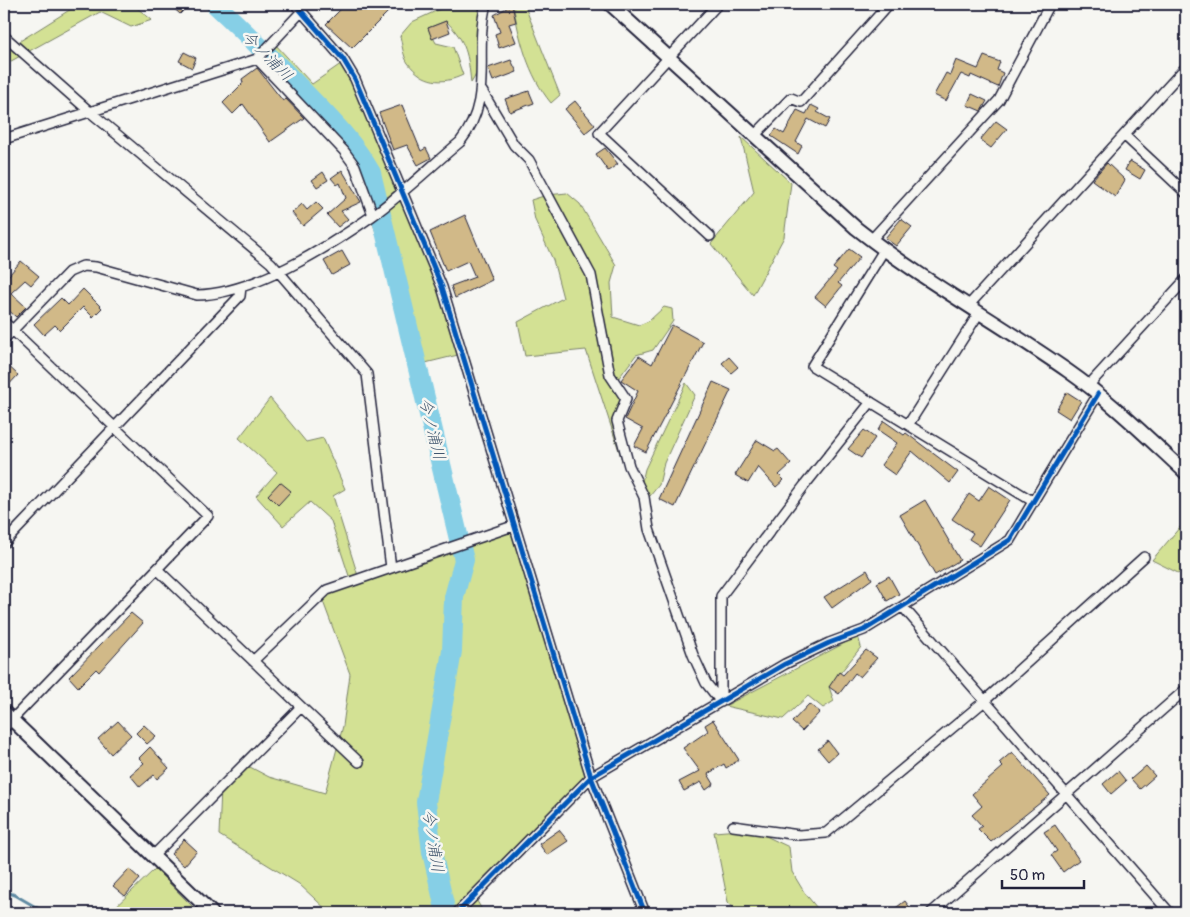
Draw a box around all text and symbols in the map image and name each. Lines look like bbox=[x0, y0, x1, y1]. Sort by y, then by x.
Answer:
water label: 今ノ浦川 bbox=[237, 26, 297, 86]
water label: 今ノ浦川 bbox=[415, 396, 449, 462]
water label: 今ノ浦川 bbox=[418, 808, 448, 874]
scale bar bbox=[1002, 857, 1085, 889]
text: 50 m bbox=[1010, 866, 1045, 885]

